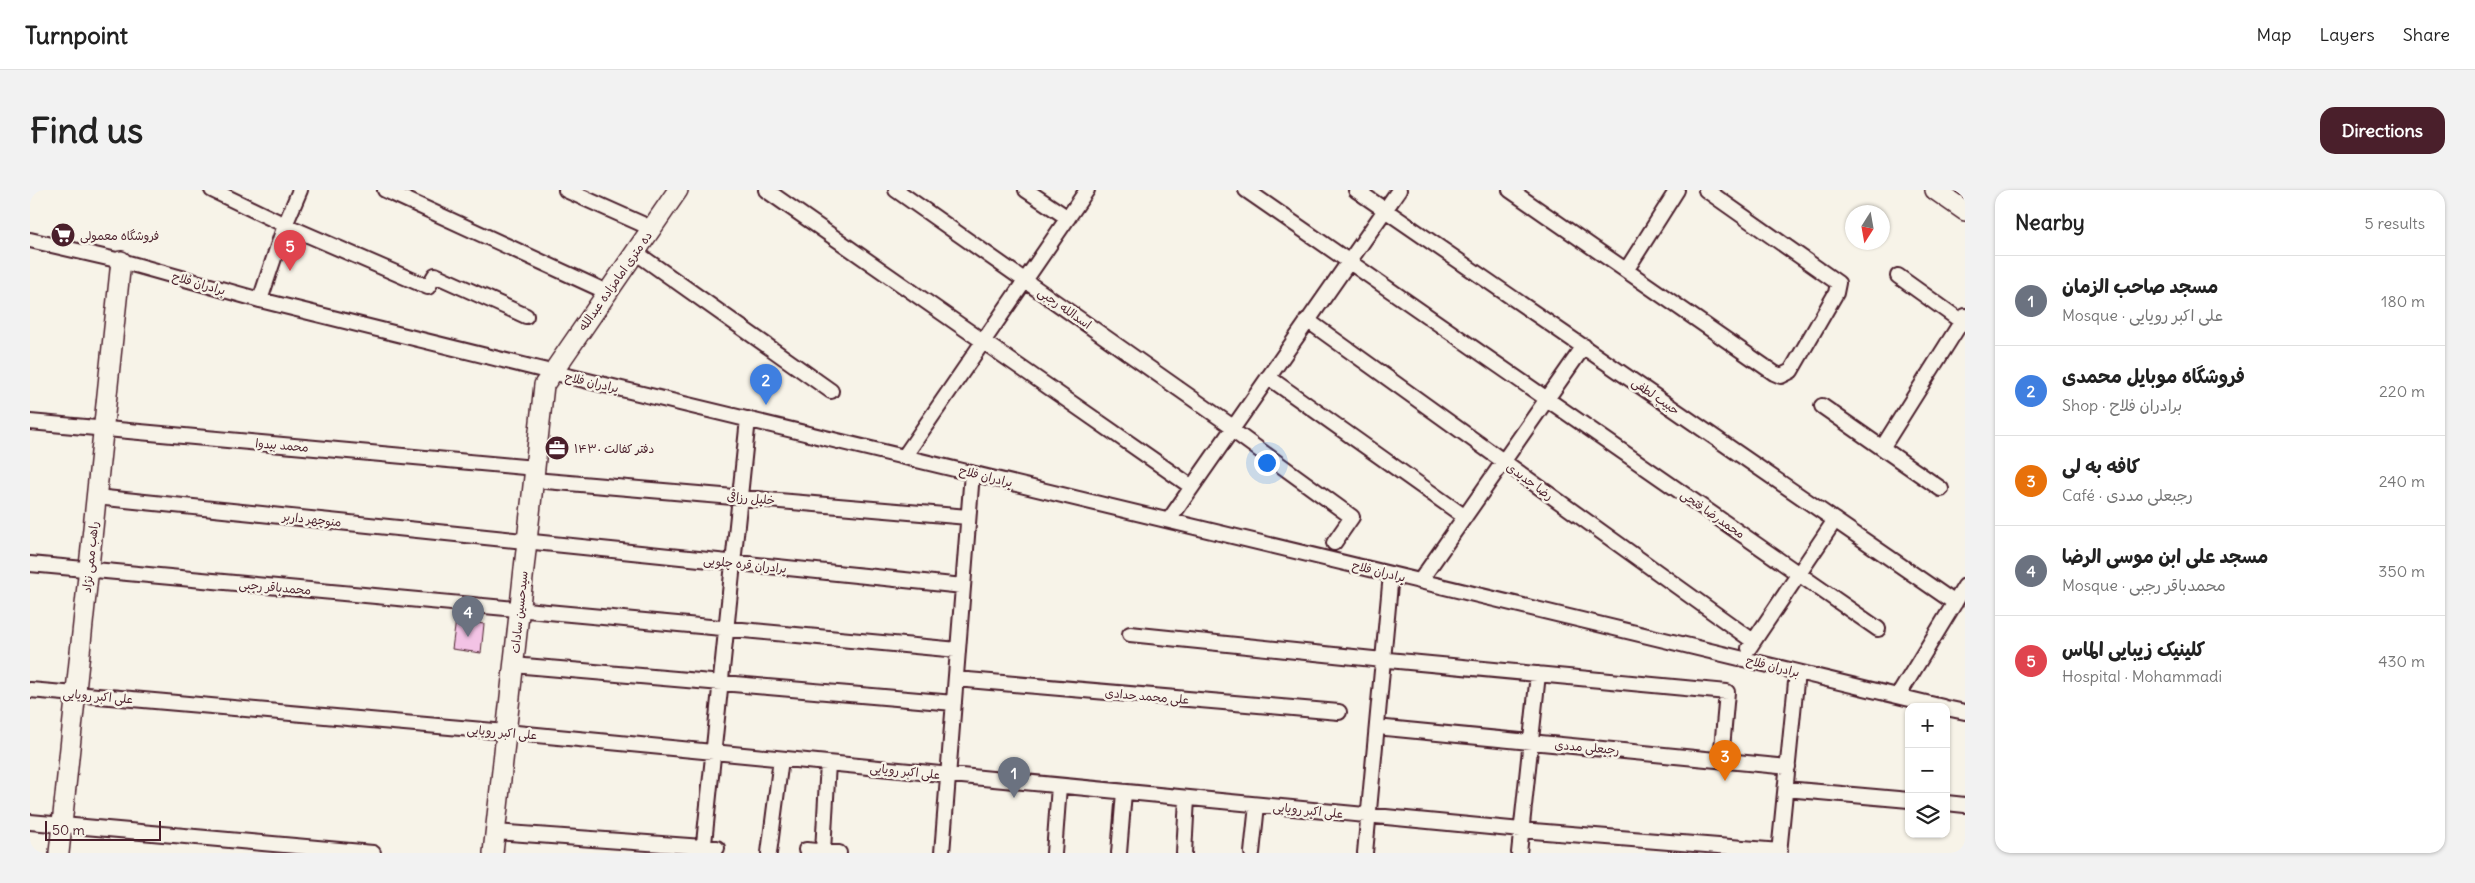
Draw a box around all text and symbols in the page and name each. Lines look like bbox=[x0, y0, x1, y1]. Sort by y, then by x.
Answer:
text: Turnpoint bbox=[25, 20, 128, 50]
text: Map bbox=[2256, 23, 2291, 46]
text: Layers bbox=[2319, 23, 2375, 46]
text: Share bbox=[2403, 23, 2450, 46]
button: Directions bbox=[2320, 107, 2445, 154]
text: Find us bbox=[30, 108, 143, 152]
north arrow bbox=[1845, 205, 1890, 250]
text: Nearby bbox=[2015, 209, 2085, 236]
text: 5 results bbox=[2364, 213, 2425, 233]
supermarket icon: فروشگاه معمولی bbox=[50, 222, 76, 248]
place label: فروشگاه معمولی bbox=[80, 228, 159, 244]
street label: ده متری امامزاده عبدالله bbox=[575, 228, 656, 334]
pin: 5 bbox=[274, 230, 306, 271]
street label: برادران فلاح bbox=[170, 268, 227, 300]
text: مسجد صاحب الزمان bbox=[2062, 274, 2218, 298]
street label: اسدالله رجبی bbox=[1035, 284, 1095, 333]
text: 1 bbox=[2028, 291, 2034, 311]
text: 180 m bbox=[2381, 291, 2425, 311]
text: Mosque · علی اکبر رویایی bbox=[2062, 305, 2223, 325]
pin: 2 bbox=[750, 364, 782, 405]
text: فروشگاه موبایل محمدی bbox=[2062, 364, 2245, 388]
street label: برادران فلاح bbox=[563, 369, 620, 397]
street label: حبیب لطفی bbox=[1629, 374, 1683, 419]
text: 2 bbox=[2027, 381, 2035, 401]
text: 220 m bbox=[2379, 381, 2425, 401]
text: Shop · برادران فلاح bbox=[2062, 395, 2182, 415]
street label: محمد بیدوا bbox=[255, 435, 309, 456]
office icon: دفتر کفالت ۱۴۳۰ bbox=[544, 435, 570, 461]
place label: دفتر کفالت ۱۴۳۰ bbox=[574, 441, 654, 456]
your location bbox=[1254, 450, 1280, 476]
text: کافه به لی bbox=[2062, 454, 2140, 478]
street label: رضا جدیدی bbox=[1503, 459, 1556, 504]
street label: برادران فلاح bbox=[957, 462, 1014, 492]
text: 3 bbox=[2026, 471, 2036, 491]
text: 240 m bbox=[2379, 471, 2425, 491]
text: Café · رجبعلی مددی bbox=[2062, 485, 2193, 505]
street label: محمدرضا فتحی bbox=[1678, 486, 1748, 542]
street label: خلیل رزاقی bbox=[726, 488, 776, 508]
street label: منوچهر داربر bbox=[281, 508, 342, 531]
street label: راهب ممی نژاد bbox=[79, 520, 102, 594]
text: مسجد علی ابن موسی الرضا bbox=[2062, 544, 2268, 568]
street label: برادران قره چلویی bbox=[702, 552, 787, 577]
street label: برادران فلاح bbox=[1350, 557, 1407, 587]
text: 4 bbox=[2026, 561, 2036, 581]
text: 350 m bbox=[2378, 561, 2425, 581]
street label: سیدحسین سادات bbox=[507, 570, 531, 654]
text: Mosque · محمدباقر رجبی bbox=[2062, 575, 2226, 595]
street label: محمدباقر رجبی bbox=[238, 576, 312, 599]
pin: 4 bbox=[452, 596, 484, 637]
text: کلینیک زیبایی الماس bbox=[2062, 637, 2205, 661]
text: 5 bbox=[2026, 651, 2036, 671]
text: 430 m bbox=[2378, 651, 2425, 671]
street label: برادران فلاح bbox=[1744, 652, 1801, 682]
text: Hospital · Mohammadi bbox=[2062, 666, 2222, 686]
street label: علی اکبر رویایی bbox=[62, 685, 134, 708]
street label: علی محمد حدادی bbox=[1104, 685, 1190, 708]
map controls bbox=[1905, 703, 1950, 838]
button: + bbox=[1905, 703, 1950, 748]
street label: علی اکبر رویایی bbox=[466, 721, 538, 744]
street label: رجبعلی مددی bbox=[1554, 737, 1620, 758]
pin: 3 bbox=[1709, 740, 1741, 781]
button: − bbox=[1905, 748, 1950, 793]
pin: 1 bbox=[998, 757, 1030, 798]
street label: علی اکبر رویایی bbox=[869, 760, 941, 783]
button: layers bbox=[1905, 793, 1950, 838]
street label: علی اکبر رویایی bbox=[1272, 799, 1344, 822]
scale bar bbox=[45, 818, 161, 841]
text: 50 m bbox=[52, 821, 85, 839]

